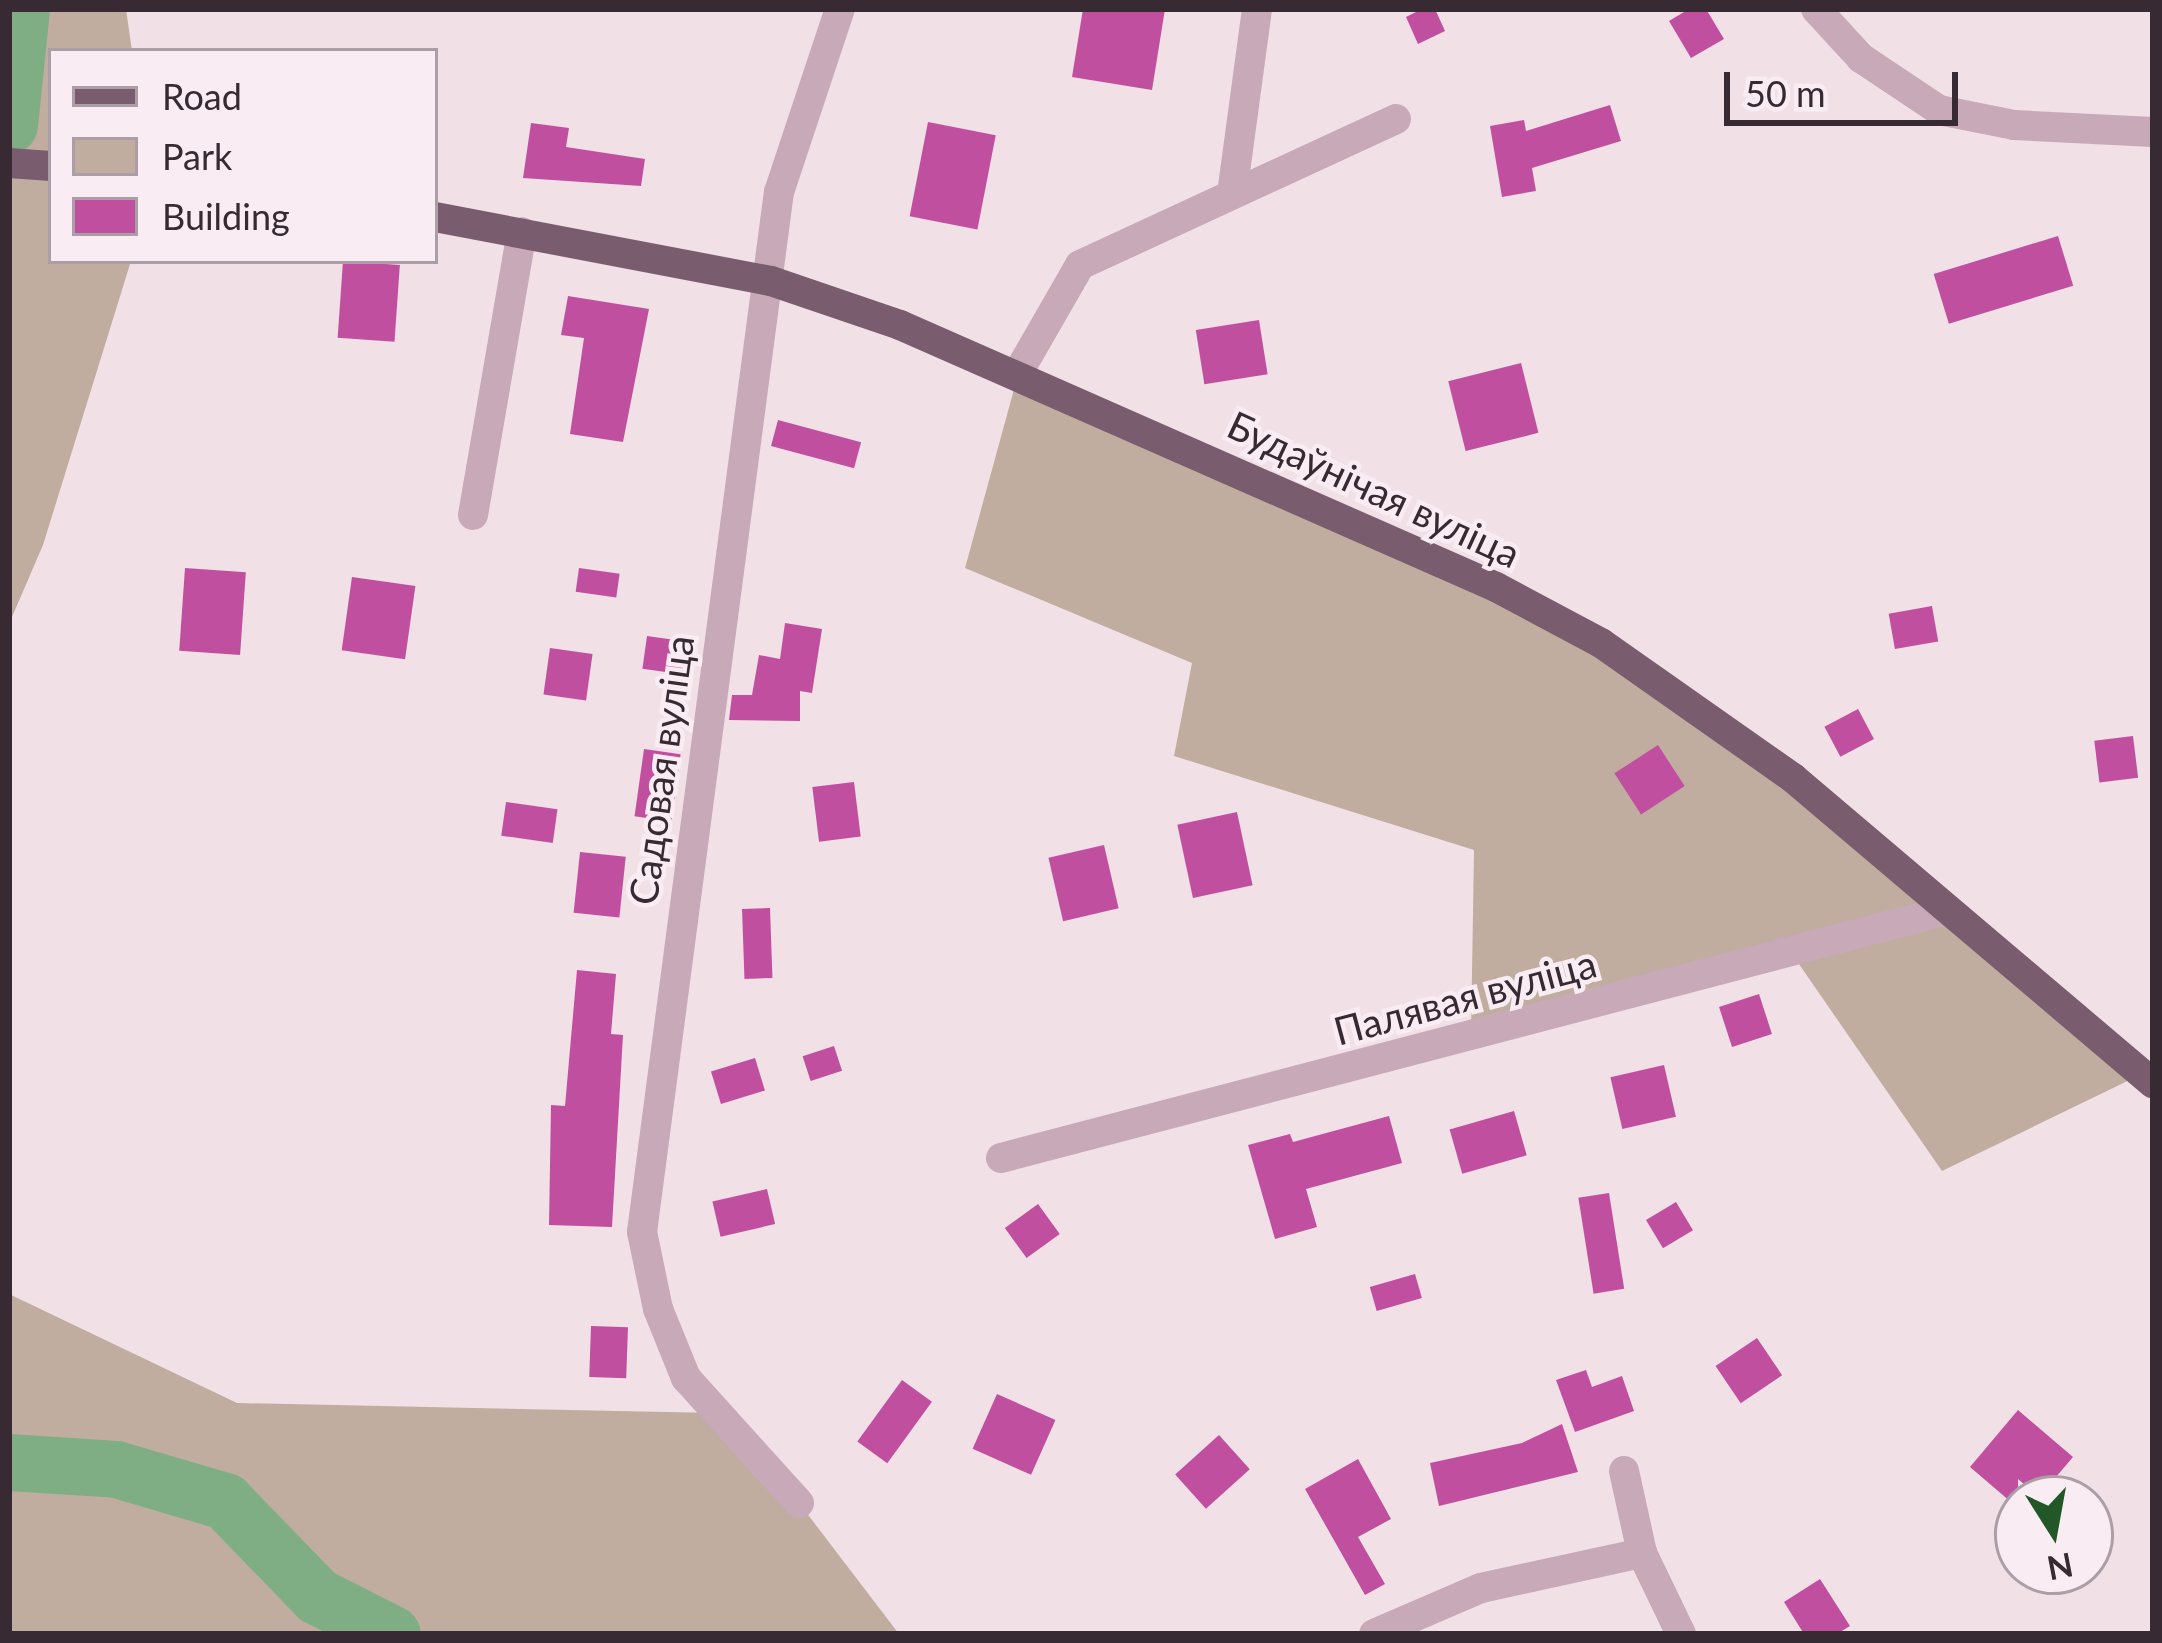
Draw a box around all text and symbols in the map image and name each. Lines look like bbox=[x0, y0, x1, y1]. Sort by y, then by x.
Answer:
legend bbox=[48, 48, 438, 264]
scale bar bbox=[1730, 48, 1964, 122]
text: 50 m bbox=[1745, 71, 1826, 115]
text: Road bbox=[162, 74, 242, 118]
text: Park bbox=[162, 134, 232, 178]
text: Building bbox=[162, 194, 290, 238]
street label: Будаўнічая вуліца bbox=[1221, 401, 1527, 577]
street label: Садовая вуліца bbox=[619, 632, 703, 908]
street label: Палявая вуліца bbox=[1329, 939, 1601, 1055]
north arrow bbox=[1994, 1475, 2114, 1595]
text: N bbox=[2044, 1545, 2077, 1589]

